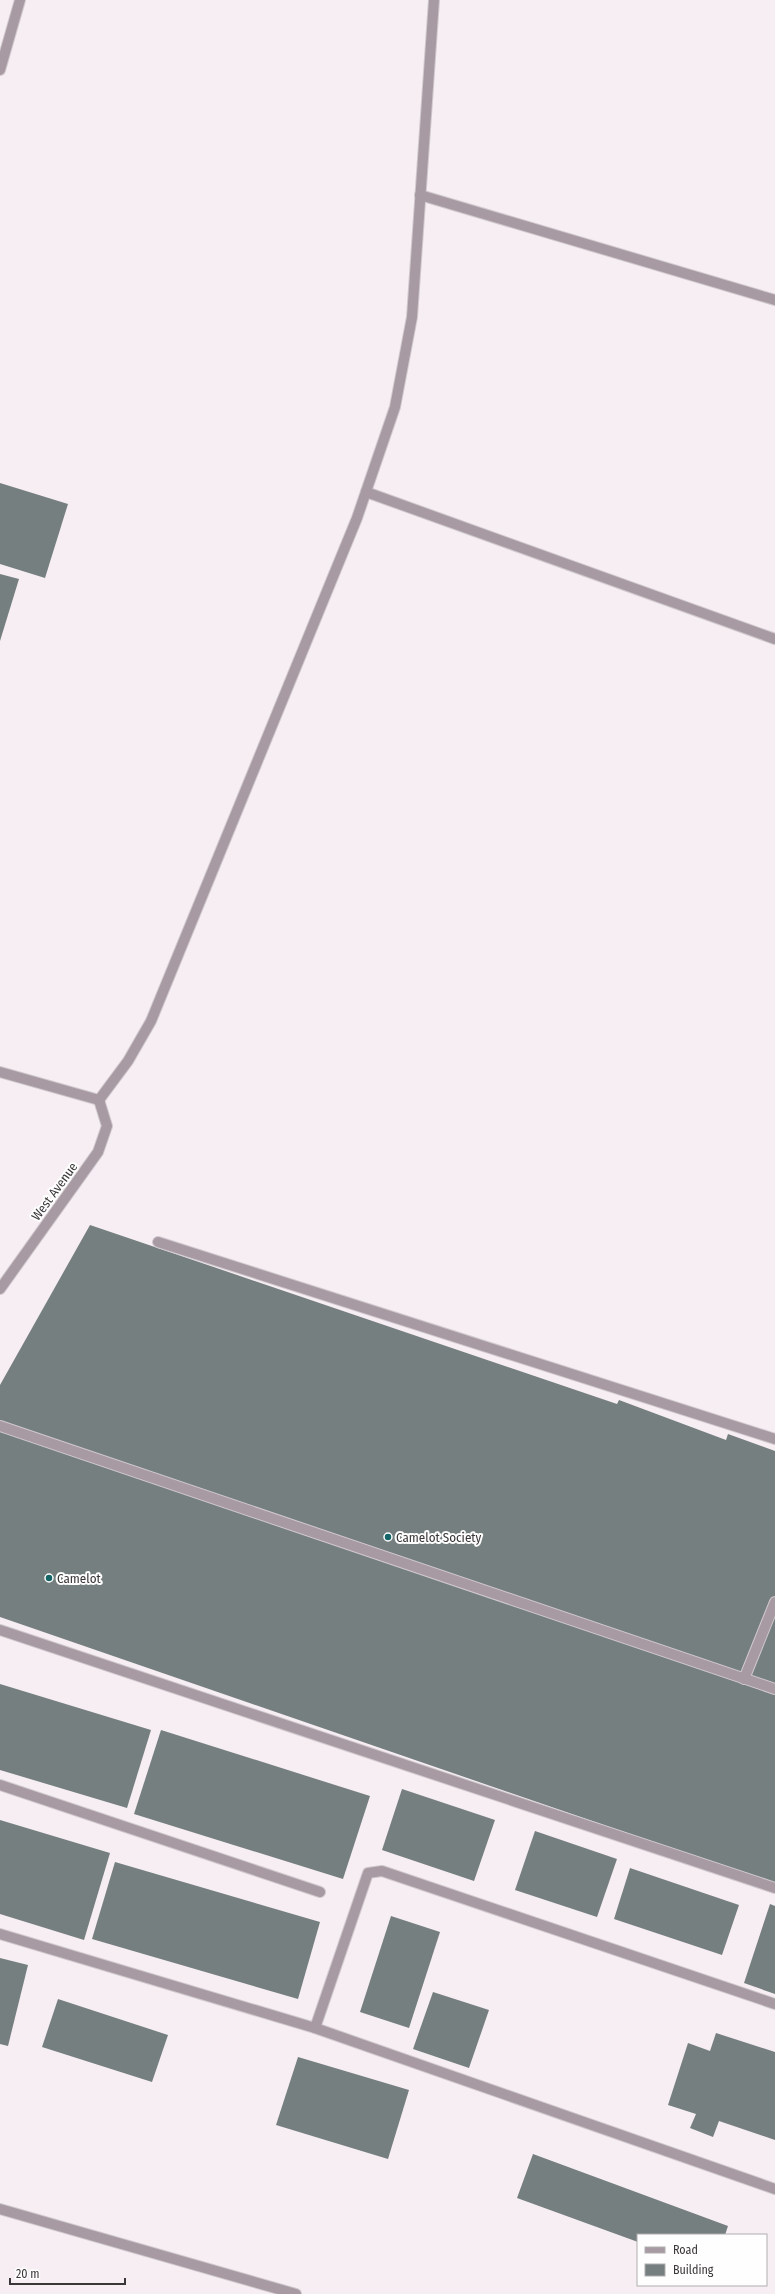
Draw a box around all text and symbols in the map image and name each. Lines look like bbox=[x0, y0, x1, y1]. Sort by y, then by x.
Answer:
street label: West Avenue bbox=[28, 1159, 80, 1223]
place label: Camelot Society bbox=[396, 1530, 482, 1545]
marker: Camelot Society bbox=[383, 1532, 393, 1542]
place label: Camelot bbox=[57, 1571, 101, 1586]
marker: Camelot bbox=[44, 1573, 54, 1583]
legend bbox=[637, 2234, 767, 2286]
text: Road bbox=[673, 2243, 698, 2257]
scale bar bbox=[10, 2260, 125, 2286]
text: Building bbox=[673, 2263, 714, 2277]
text: 20 m bbox=[16, 2267, 40, 2281]

